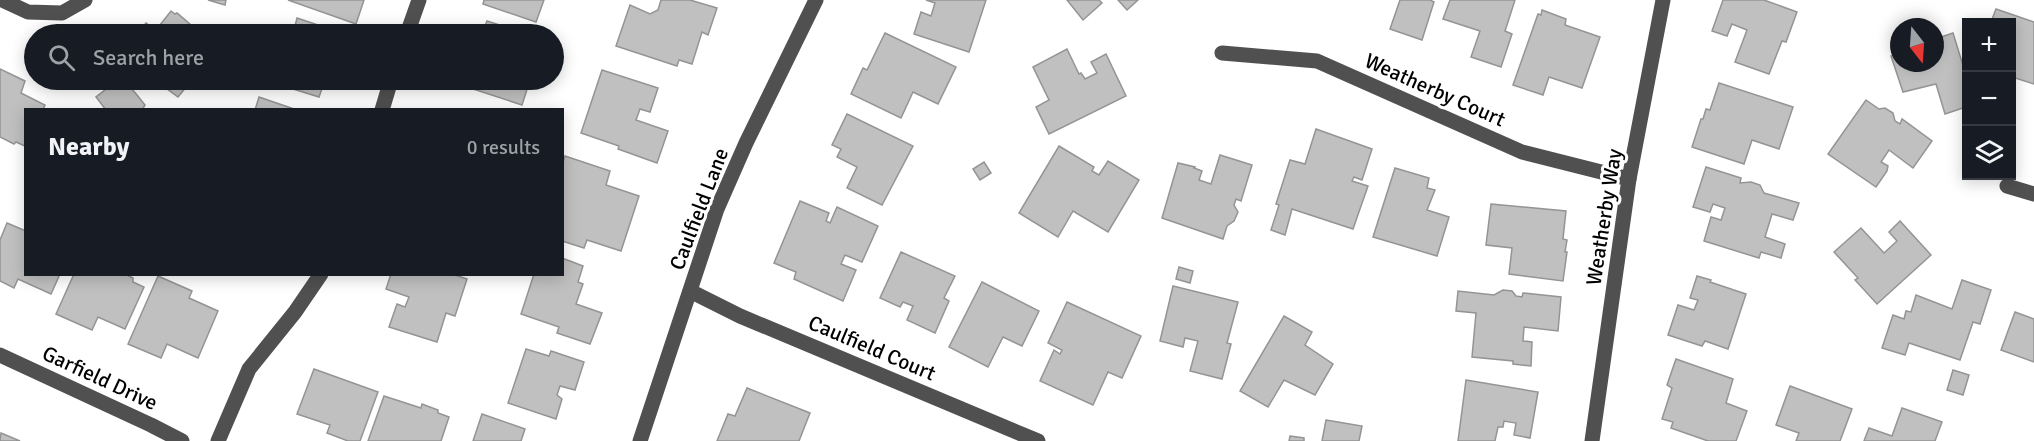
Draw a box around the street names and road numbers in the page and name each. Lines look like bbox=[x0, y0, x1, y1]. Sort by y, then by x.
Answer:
street label: Weatherby Court bbox=[1361, 47, 1509, 133]
street label: Caulfield Lane bbox=[664, 144, 734, 274]
street label: Weatherby Way bbox=[1580, 147, 1628, 287]
street label: Caulfield Court bbox=[804, 310, 940, 386]
street label: Garfield Drive bbox=[38, 340, 162, 416]

